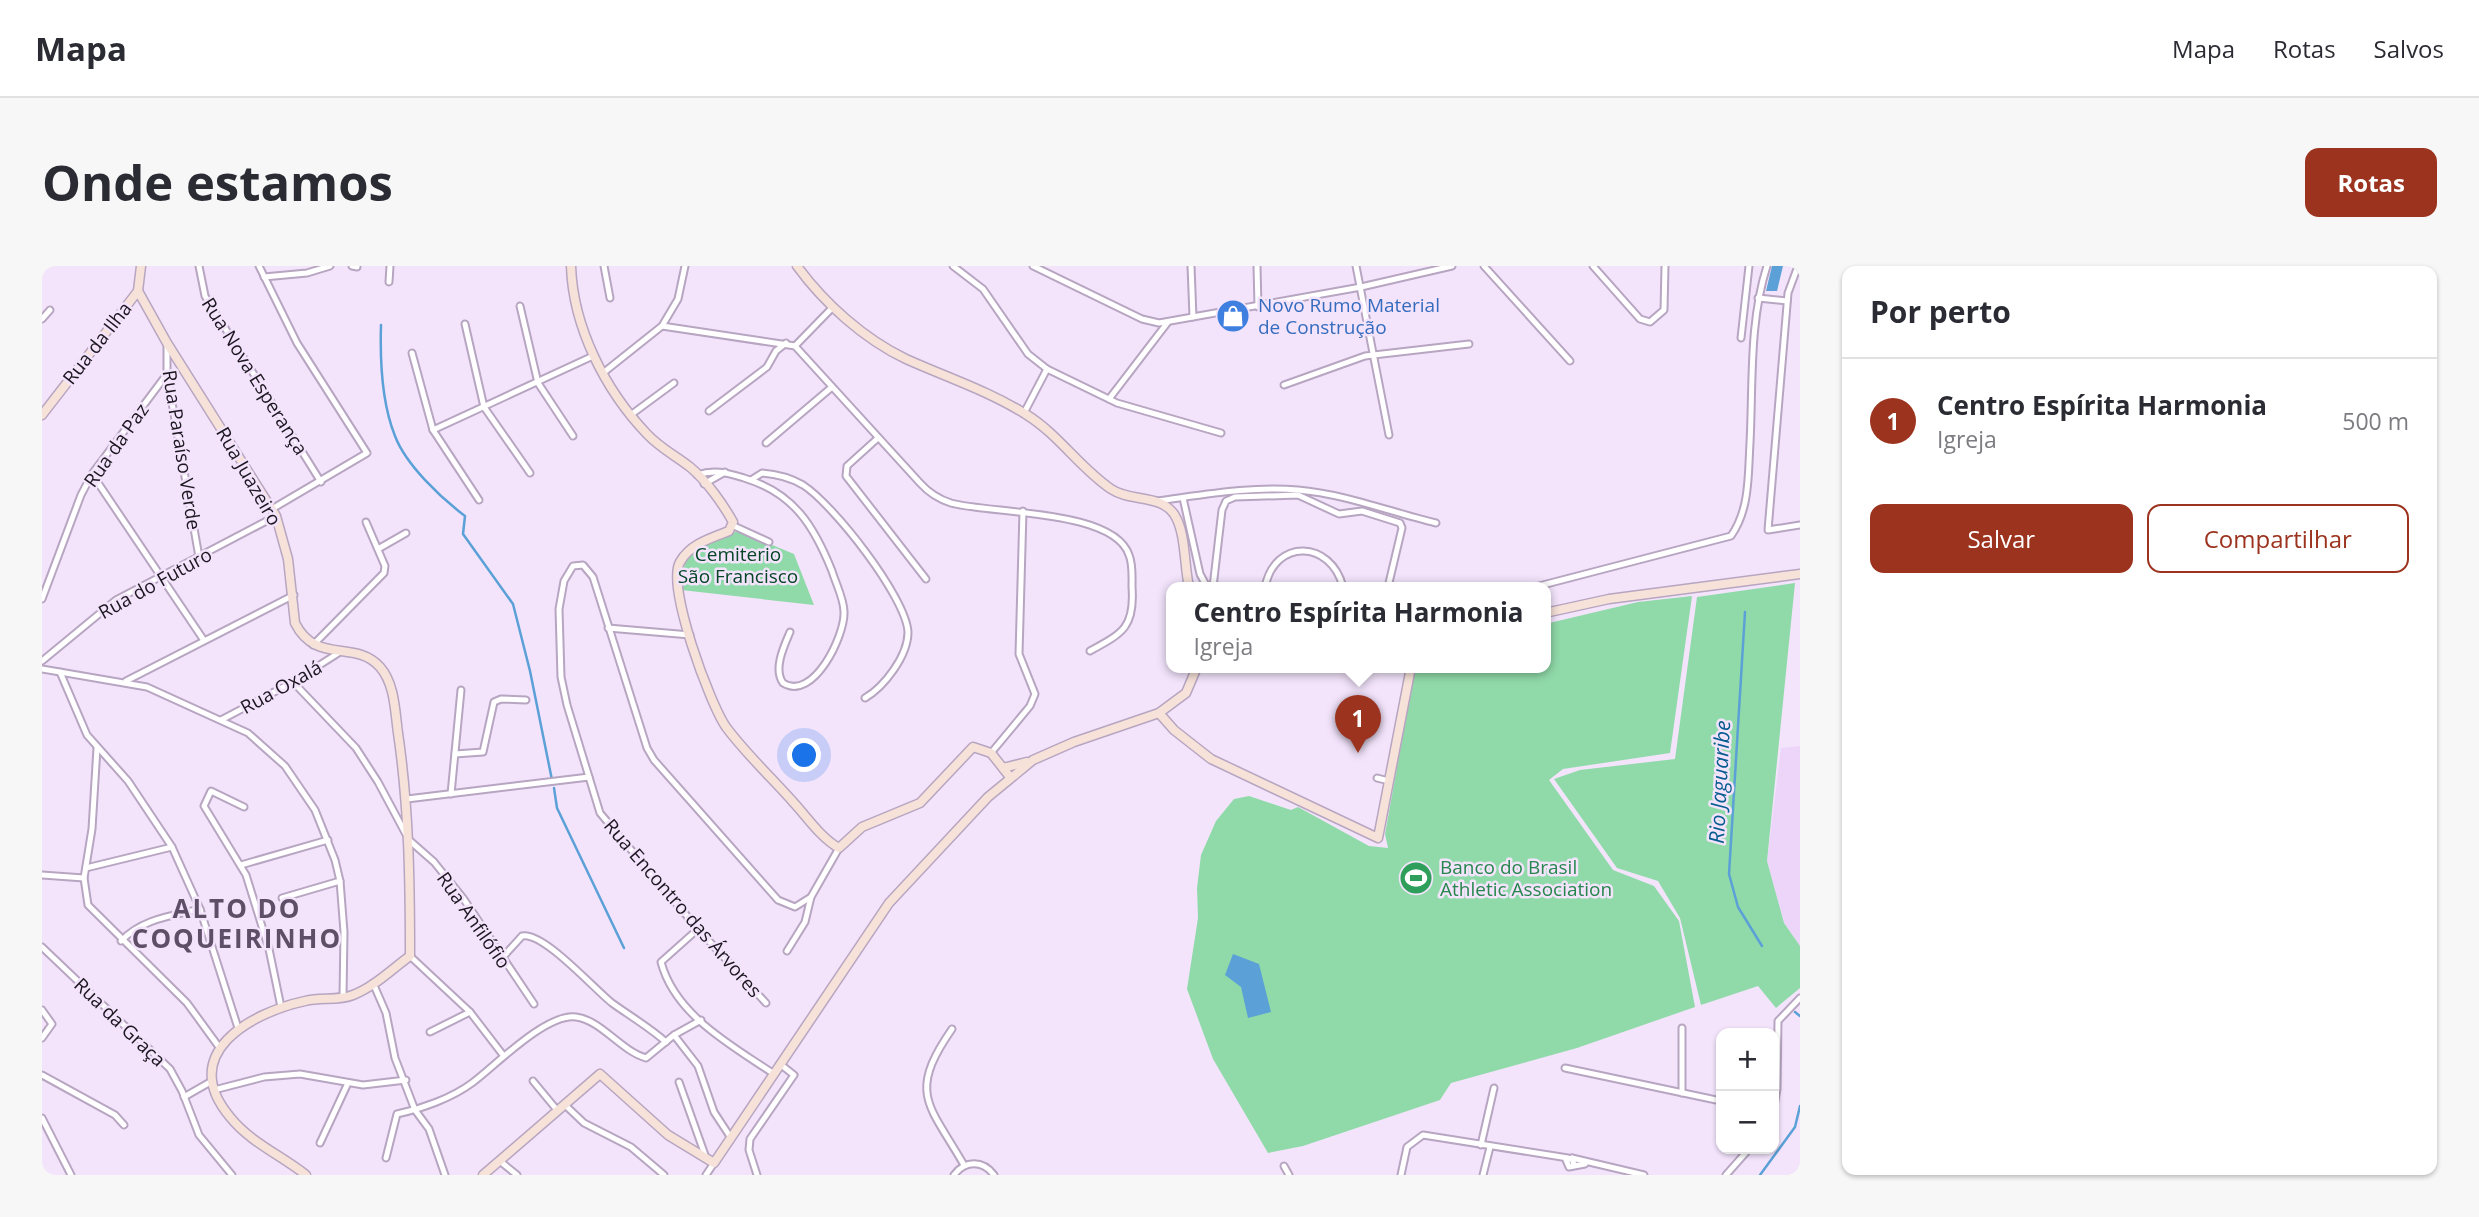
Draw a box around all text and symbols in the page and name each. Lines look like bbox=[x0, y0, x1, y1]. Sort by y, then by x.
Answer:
text: Mapa bbox=[35, 26, 127, 71]
text: Mapa bbox=[2172, 32, 2235, 65]
text: Rotas bbox=[2273, 32, 2336, 65]
text: Salvos bbox=[2374, 32, 2444, 65]
button: Rotas bbox=[2305, 148, 2437, 217]
text: Onde estamos bbox=[42, 149, 393, 215]
text: Por perto bbox=[1870, 291, 2011, 332]
street label: Rua Nova Esperança bbox=[196, 292, 314, 460]
place label: Novo Rumo Material de Construção bbox=[1258, 292, 1440, 340]
street label: Rua da Ilha bbox=[56, 296, 138, 390]
shop icon: Novo Rumo Material de Construção bbox=[1214, 297, 1252, 335]
street label: Rua Paraíso Verde bbox=[157, 368, 207, 532]
text: Centro Espírita Harmonia bbox=[1937, 387, 2267, 423]
street label: Rua da Paz bbox=[78, 398, 154, 492]
text: 1 bbox=[1886, 405, 1900, 437]
text: 500 m bbox=[2342, 405, 2409, 437]
street label: Rua Juazeiro bbox=[210, 422, 288, 530]
text: Igreja bbox=[1937, 423, 1997, 455]
button: Salvar bbox=[1870, 504, 2133, 573]
button: Compartilhar bbox=[2147, 504, 2409, 573]
street label: Rua do Futuro bbox=[94, 541, 216, 625]
park label: Cemiterio São Francisco bbox=[678, 541, 798, 589]
popup bbox=[1166, 582, 1551, 673]
text: Centro Espírita Harmonia bbox=[1193, 594, 1524, 630]
text: Igreja bbox=[1193, 630, 1253, 662]
street label: Rua Oxalá bbox=[236, 654, 326, 720]
pin: 1 bbox=[1335, 695, 1381, 753]
water label: Rio Jaguaribe bbox=[1702, 720, 1736, 844]
your location bbox=[787, 738, 821, 772]
street label: Rua Encontro das Árvores bbox=[598, 813, 768, 1003]
place label: Banco do Brasil Athletic Association bbox=[1440, 854, 1612, 902]
sports icon: Banco do Brasil Athletic Association bbox=[1397, 859, 1435, 897]
street label: Rua Anfilófio bbox=[431, 866, 517, 974]
district label: ALTO DO COQUEIRINHO bbox=[132, 890, 342, 956]
street label: Rua da Graça bbox=[69, 972, 171, 1072]
map controls bbox=[1716, 1028, 1779, 1154]
button: + bbox=[1716, 1028, 1779, 1091]
button: − bbox=[1716, 1091, 1779, 1154]

